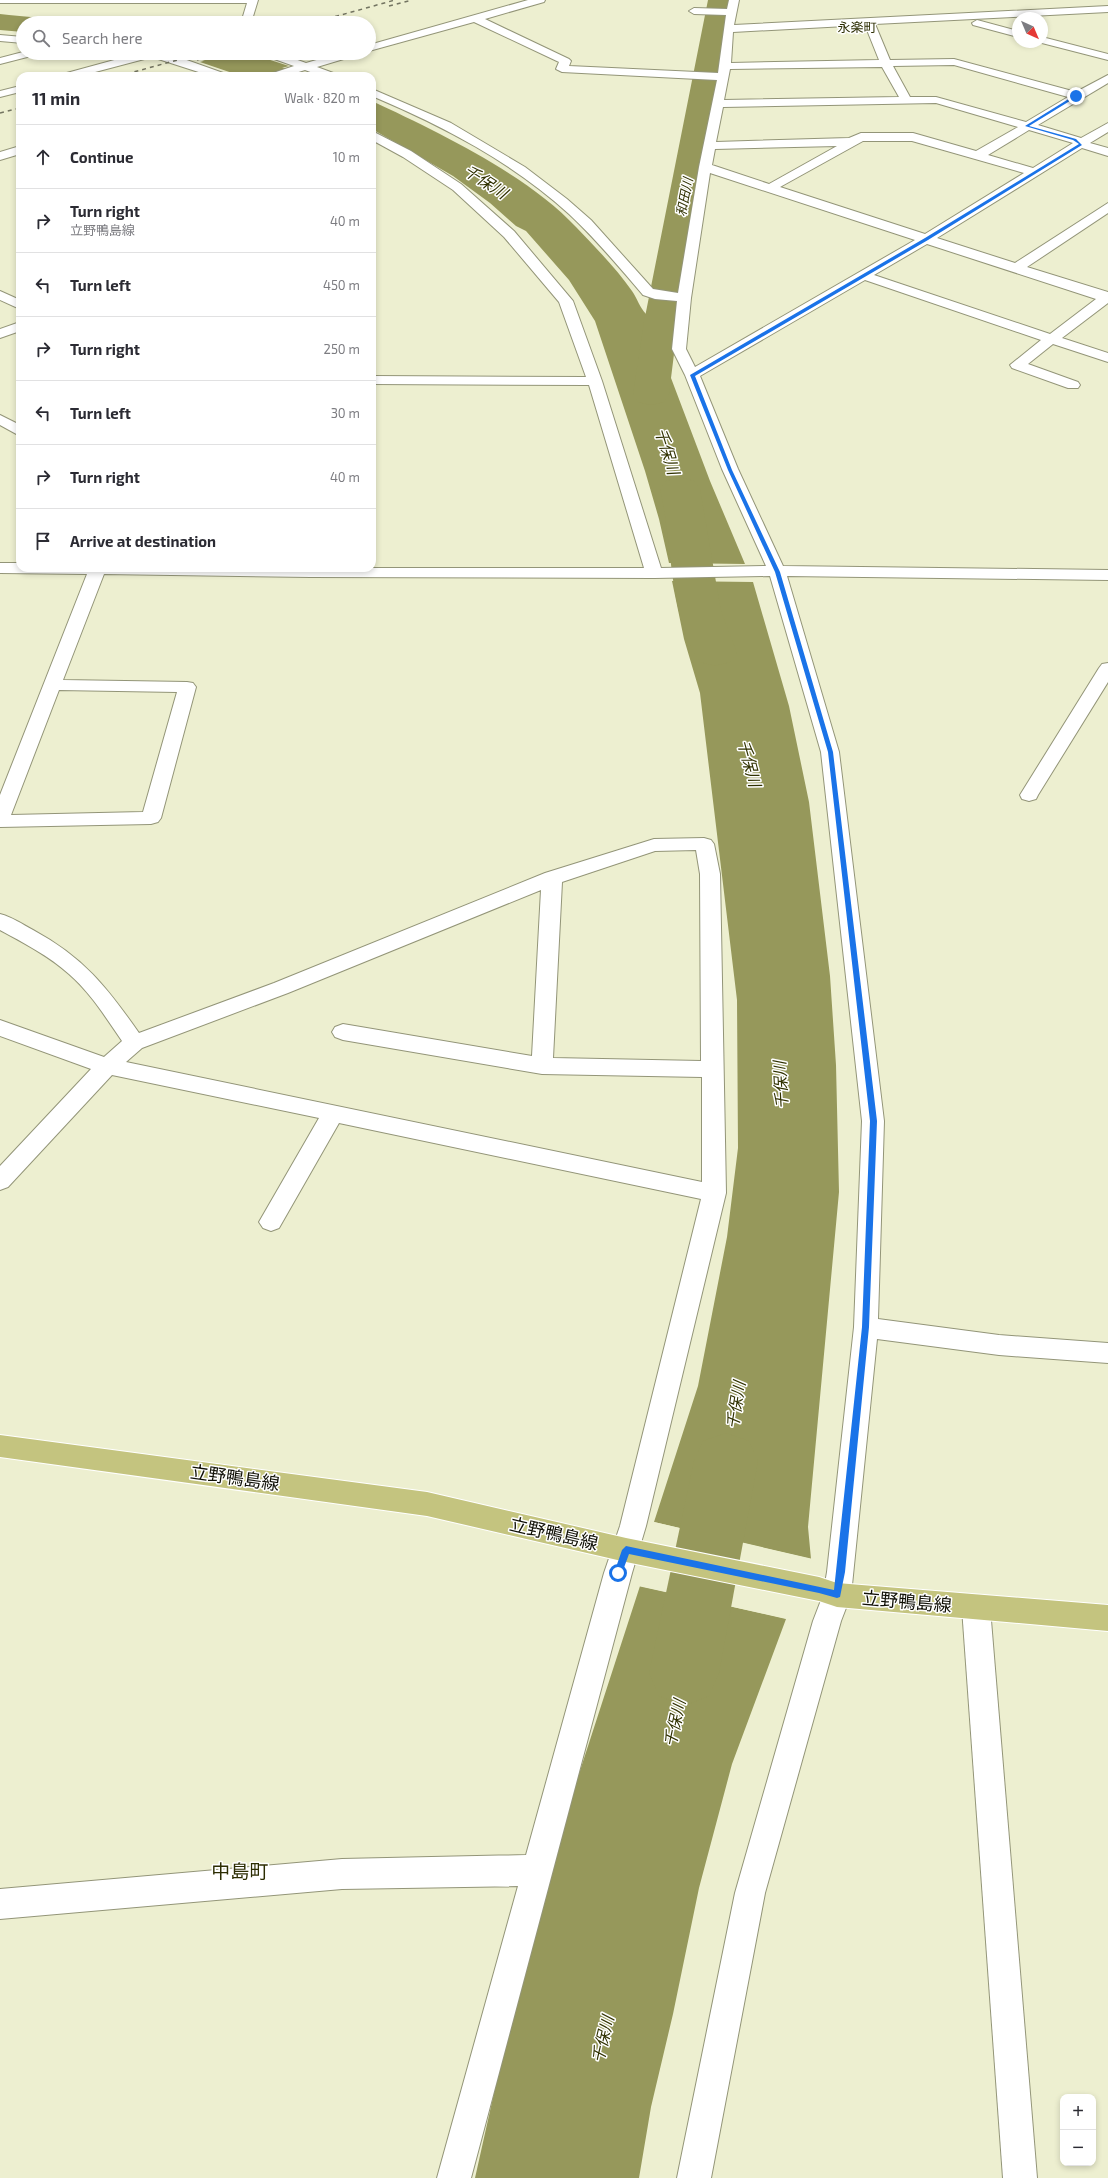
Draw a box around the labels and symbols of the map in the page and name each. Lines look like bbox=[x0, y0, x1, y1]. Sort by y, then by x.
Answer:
north arrow bbox=[1012, 12, 1048, 48]
district label: 永楽町 bbox=[837, 19, 877, 35]
route end bbox=[1067, 87, 1085, 105]
water label: 千保川 bbox=[461, 160, 513, 203]
water label: 和田川 bbox=[672, 174, 696, 218]
water label: 千保川 bbox=[652, 425, 685, 479]
water label: 千保川 bbox=[735, 737, 766, 791]
water label: 千保川 bbox=[769, 1059, 791, 1109]
water label: 千保川 bbox=[722, 1378, 748, 1430]
street label: 立野鴨島線 bbox=[189, 1460, 281, 1494]
street label: 立野鴨島線 bbox=[508, 1512, 600, 1554]
route start bbox=[609, 1564, 627, 1582]
street label: 立野鴨島線 bbox=[861, 1586, 953, 1616]
water label: 千保川 bbox=[660, 1696, 689, 1748]
district label: 中島町 bbox=[211, 1859, 269, 1882]
water label: 千保川 bbox=[587, 2012, 617, 2065]

